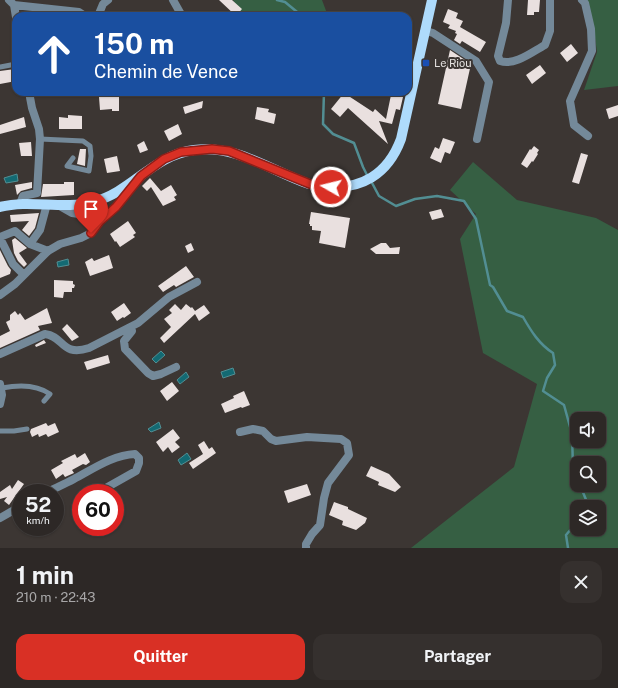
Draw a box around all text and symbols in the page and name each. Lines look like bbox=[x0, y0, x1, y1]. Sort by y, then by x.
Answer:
text: 150 m bbox=[94, 27, 174, 60]
icon: ahead bbox=[28, 28, 80, 80]
place label: Le Riou bbox=[434, 57, 472, 69]
marker: Le Riou bbox=[421, 58, 431, 68]
text: Chemin de Vence bbox=[94, 61, 238, 82]
position arrow bbox=[310, 166, 352, 208]
pin bbox=[74, 192, 108, 233]
icon: arrive bbox=[80, 198, 102, 220]
map controls bbox=[570, 412, 606, 536]
button: sound bbox=[570, 412, 606, 448]
button: search bbox=[570, 456, 606, 492]
speed limit sign: 60 bbox=[72, 484, 124, 536]
text: 52 bbox=[25, 493, 51, 517]
button: layers bbox=[570, 500, 606, 536]
text: km/h bbox=[26, 514, 50, 526]
text: 1 min bbox=[16, 561, 74, 589]
button: close bbox=[560, 561, 602, 603]
text: 210 m · 22:43 bbox=[16, 590, 95, 605]
button: Quitter bbox=[16, 634, 305, 680]
button: Partager bbox=[313, 634, 602, 680]

